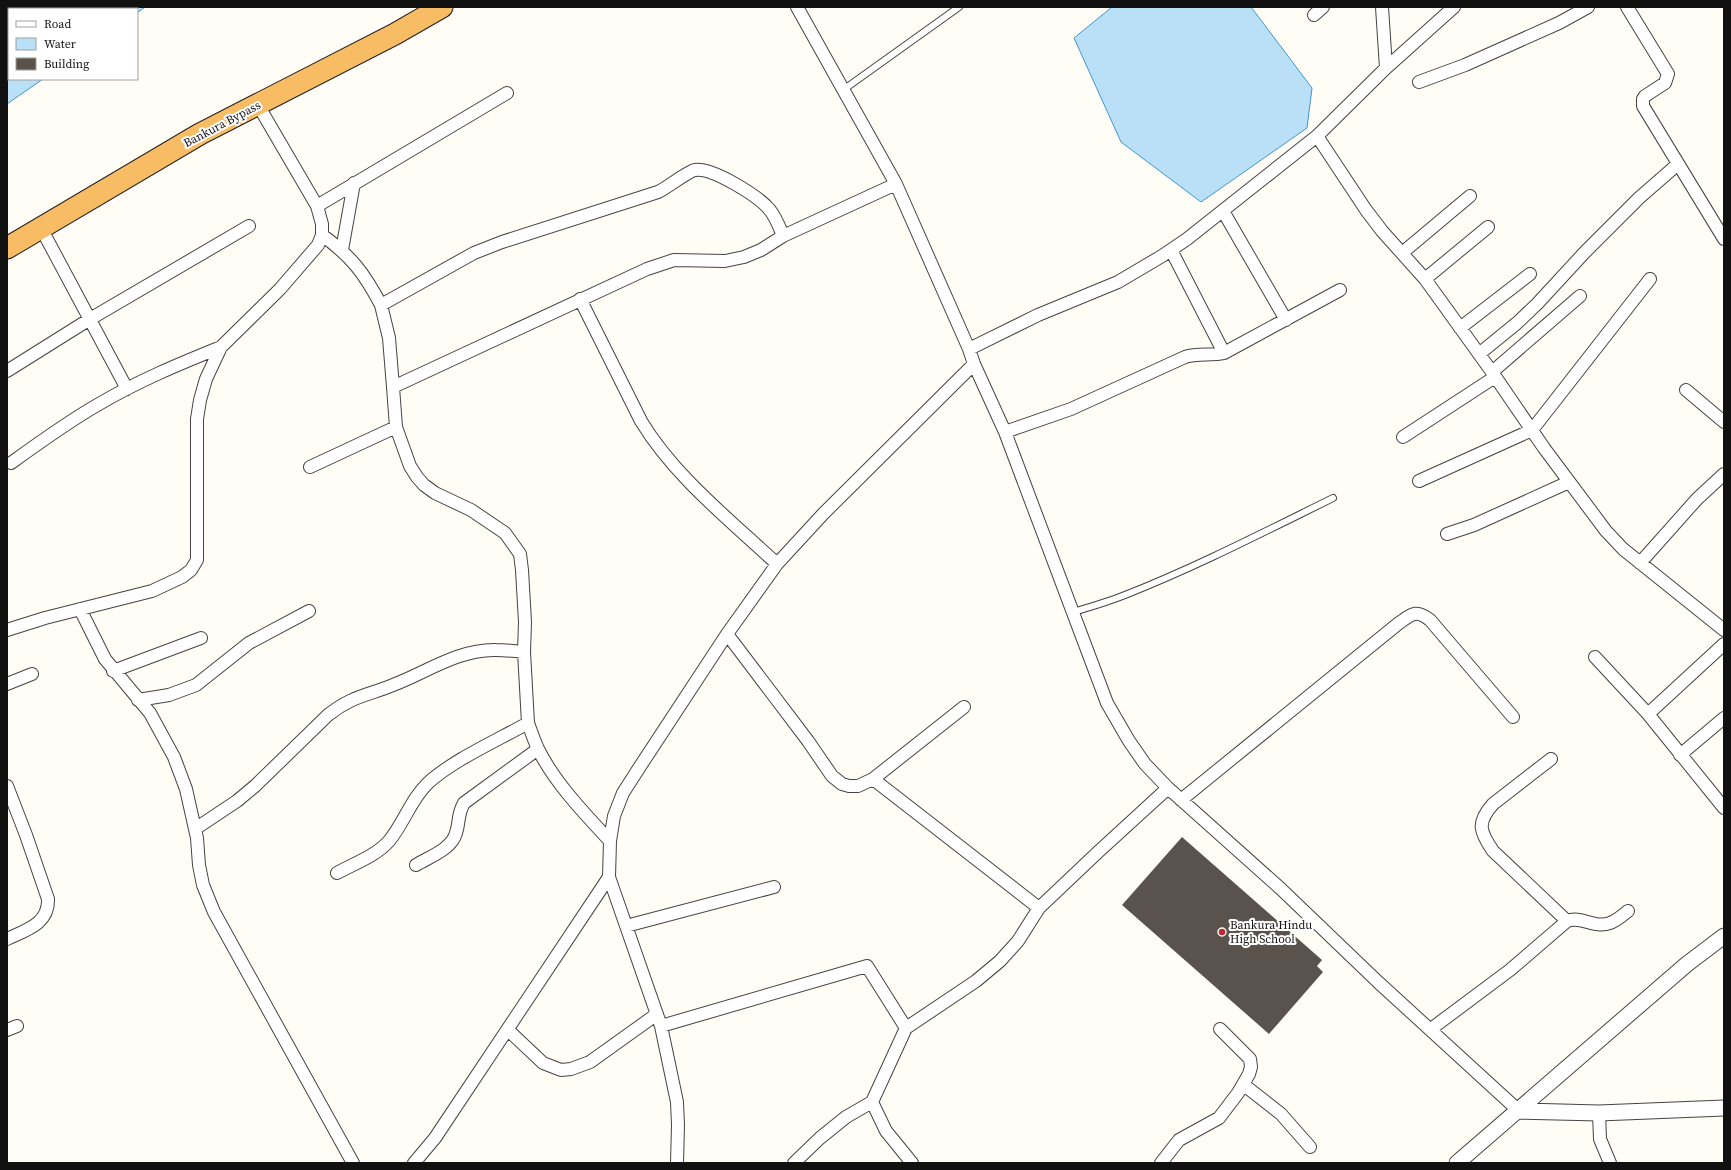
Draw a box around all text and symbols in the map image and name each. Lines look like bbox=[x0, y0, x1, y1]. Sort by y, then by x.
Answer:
legend bbox=[8, 8, 138, 80]
text: Road bbox=[44, 16, 71, 32]
text: Water bbox=[44, 36, 76, 52]
text: Building bbox=[44, 56, 89, 72]
street label: Bankura Bypass bbox=[181, 97, 263, 151]
place label: Bankura Hindu High School bbox=[1230, 917, 1312, 947]
marker: Bankura Hindu High School bbox=[1217, 927, 1227, 937]

